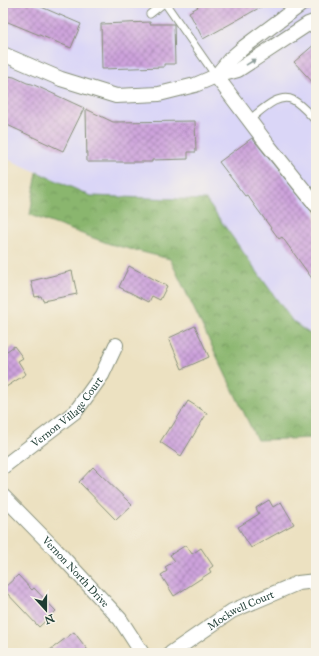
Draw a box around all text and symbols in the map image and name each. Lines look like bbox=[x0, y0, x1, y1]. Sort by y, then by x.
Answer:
one-way arrow bbox=[245, 58, 257, 65]
street label: Vernon Village Court bbox=[28, 374, 105, 450]
street label: Vernon North Drive bbox=[39, 533, 112, 610]
street label: Mockwell Court bbox=[205, 587, 276, 633]
north arrow bbox=[26, 590, 66, 630]
text: N bbox=[42, 611, 56, 627]

